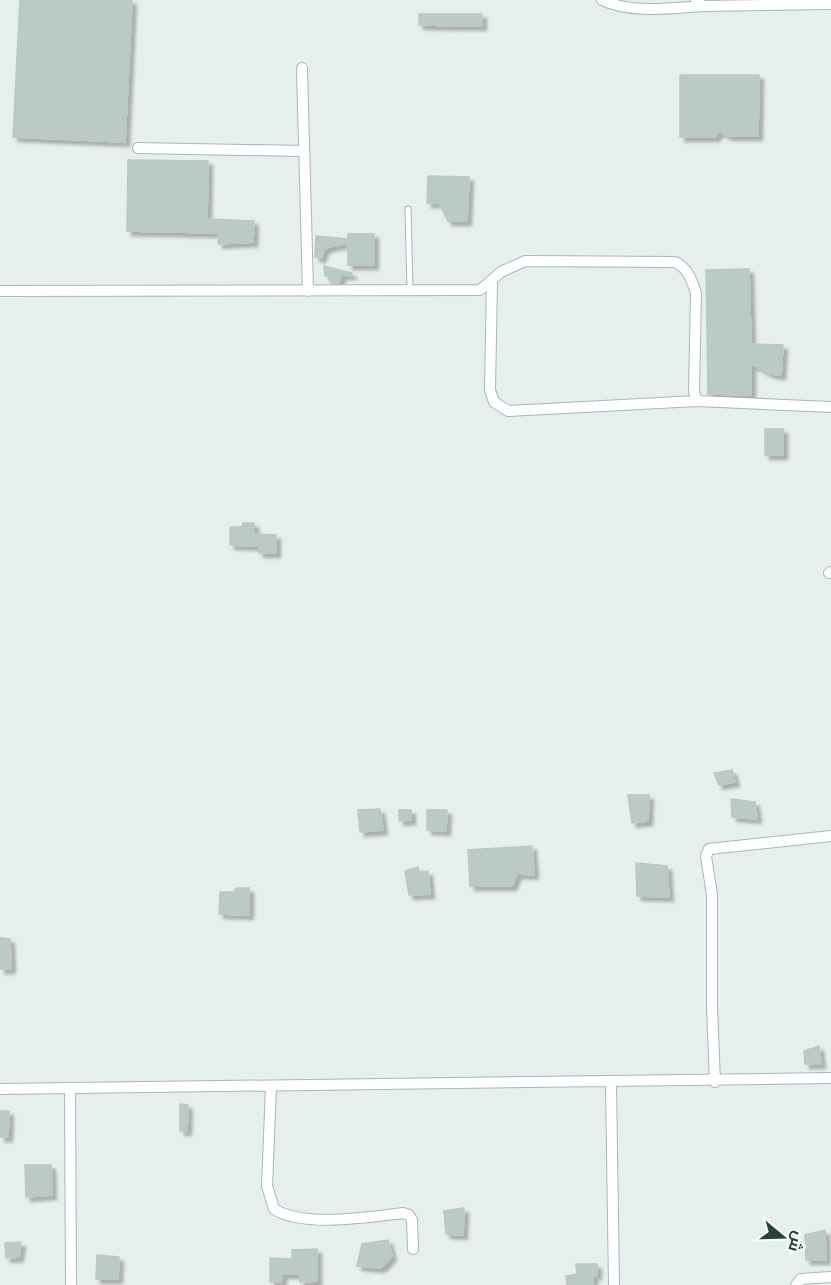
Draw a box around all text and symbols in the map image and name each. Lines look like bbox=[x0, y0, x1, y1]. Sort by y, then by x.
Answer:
north arrow bbox=[753, 1207, 813, 1267]
text: ش bbox=[783, 1229, 809, 1255]

